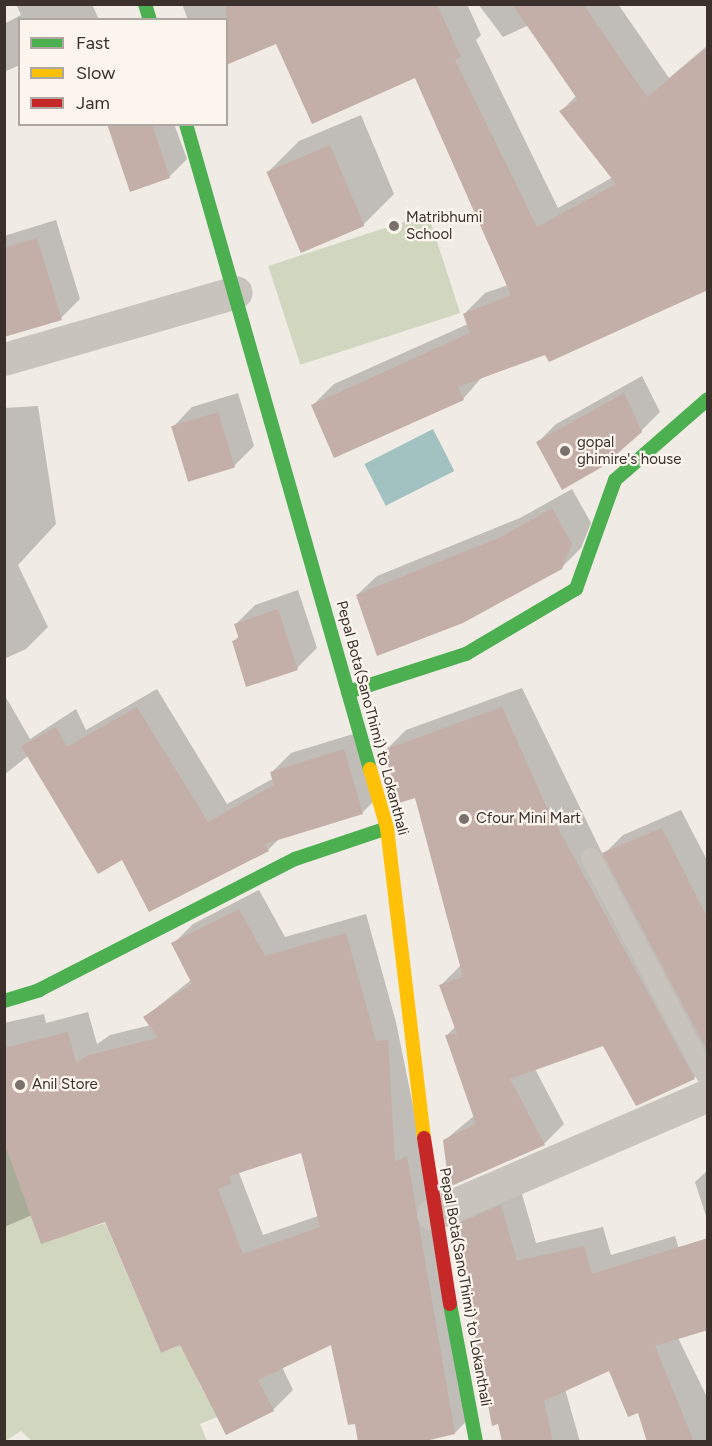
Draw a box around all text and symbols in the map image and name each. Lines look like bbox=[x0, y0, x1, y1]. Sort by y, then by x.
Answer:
legend bbox=[18, 18, 228, 126]
text: Fast bbox=[76, 32, 110, 54]
text: Slow bbox=[76, 62, 115, 84]
text: Jam bbox=[76, 92, 110, 114]
place label: Matribhumi School bbox=[406, 208, 482, 243]
marker: Matribhumi School bbox=[387, 219, 401, 233]
place label: gopal ghimire's house bbox=[577, 433, 681, 468]
marker: gopal ghimire's house bbox=[558, 444, 572, 458]
street label: Pepal Bota(SanoThimi) to Lokanthali bbox=[332, 599, 412, 837]
place label: Cfour Mini Mart bbox=[476, 810, 581, 828]
marker: Cfour Mini Mart bbox=[457, 812, 471, 826]
place label: Anil Store bbox=[32, 1076, 98, 1094]
marker: Anil Store bbox=[13, 1078, 27, 1092]
street label: Pepal Bota(SanoThimi) to Lokanthali bbox=[435, 1166, 495, 1408]

